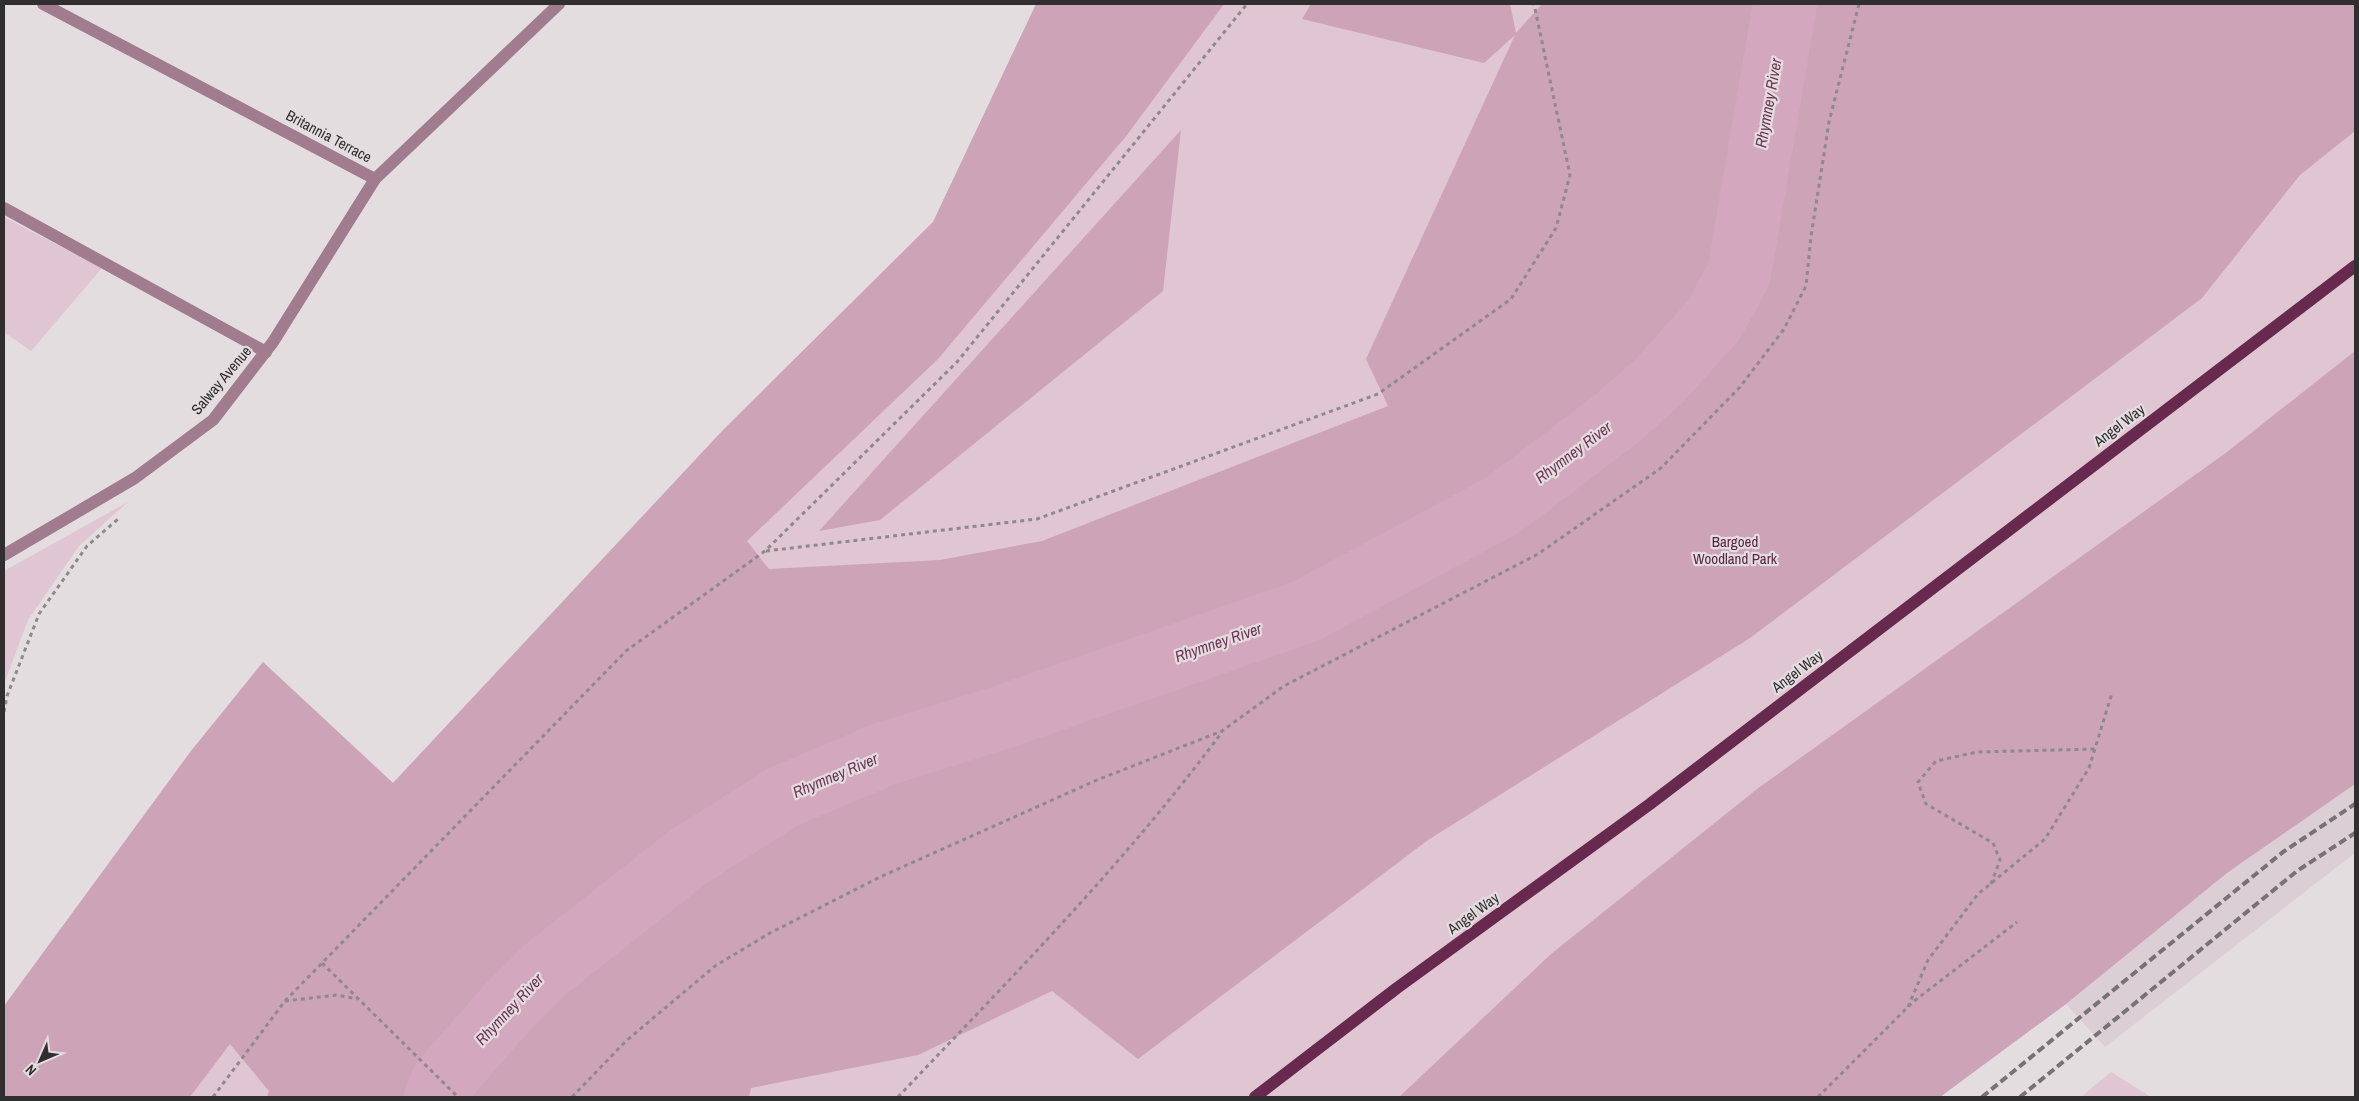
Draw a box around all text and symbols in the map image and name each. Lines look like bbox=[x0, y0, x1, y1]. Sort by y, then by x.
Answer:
water label: Rhymney River bbox=[1749, 56, 1787, 149]
street label: Britannia Terrace bbox=[283, 105, 376, 167]
street label: Salway Avenue bbox=[186, 341, 256, 419]
street label: Angel Way bbox=[2088, 398, 2150, 452]
water label: Rhymney River bbox=[1530, 416, 1616, 488]
park label: Bargoed Woodland Park bbox=[1693, 531, 1778, 569]
water label: Rhymney River bbox=[1172, 617, 1265, 667]
street label: Angel Way bbox=[1766, 644, 1828, 698]
water label: Rhymney River bbox=[789, 747, 881, 803]
street label: Angel Way bbox=[1442, 887, 1504, 939]
water label: Rhymney River bbox=[470, 968, 548, 1050]
north arrow bbox=[15, 1036, 65, 1086]
text: N bbox=[22, 1061, 40, 1079]

